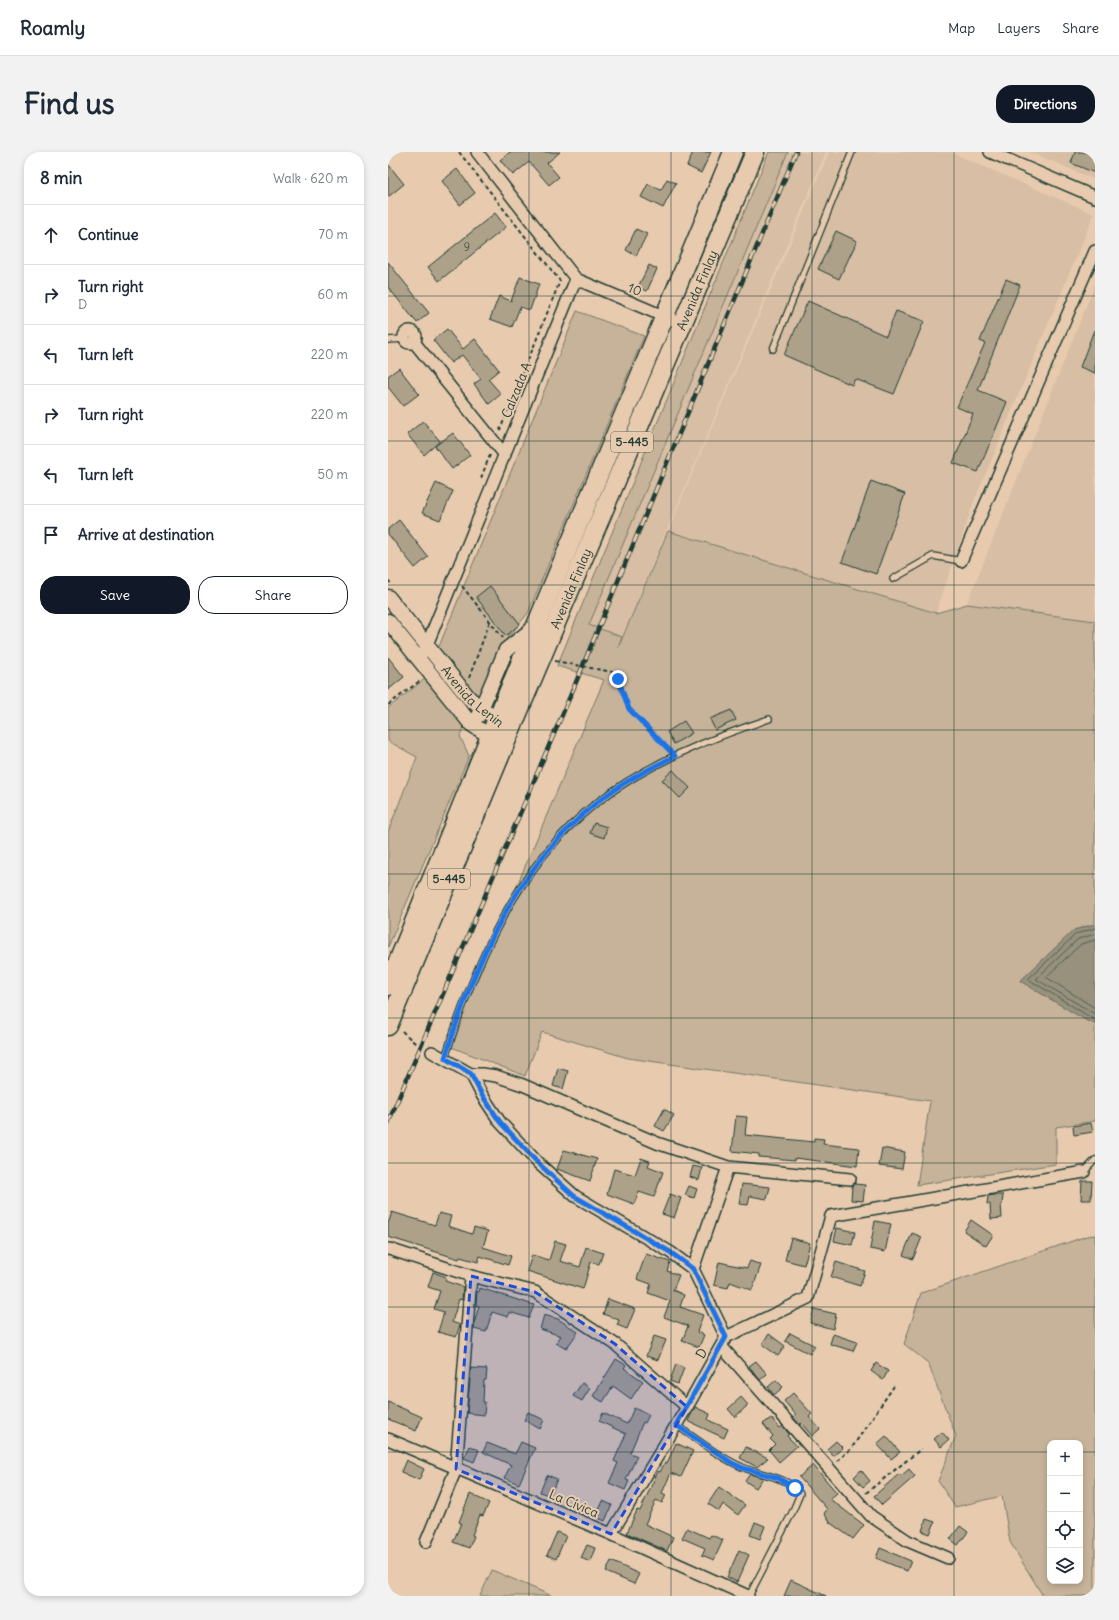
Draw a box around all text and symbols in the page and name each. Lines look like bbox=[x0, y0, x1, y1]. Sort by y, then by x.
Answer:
text: Roamly bbox=[20, 16, 85, 40]
text: Map bbox=[948, 19, 975, 37]
text: Layers bbox=[997, 19, 1040, 37]
text: Share bbox=[1062, 19, 1099, 37]
button: Directions bbox=[996, 85, 1095, 123]
text: Find us bbox=[24, 86, 115, 122]
text: 8 min bbox=[40, 167, 82, 189]
text: Walk · 620 m bbox=[273, 170, 348, 187]
icon: ahead bbox=[40, 224, 62, 246]
text: Continue bbox=[78, 225, 139, 244]
text: 70 m bbox=[319, 226, 348, 243]
house number: 9 bbox=[464, 240, 470, 254]
street label: Avenida Finlay bbox=[673, 248, 722, 333]
text: Turn right bbox=[78, 277, 143, 296]
street label: 10 bbox=[625, 279, 644, 300]
icon: right bbox=[40, 284, 62, 306]
text: 60 m bbox=[317, 286, 348, 303]
text: D bbox=[78, 296, 87, 313]
icon: left bbox=[40, 344, 62, 366]
text: Turn left bbox=[78, 345, 133, 364]
text: 220 m bbox=[311, 346, 348, 363]
street label: Calzada A bbox=[498, 360, 535, 421]
icon: right bbox=[40, 404, 62, 426]
text: Turn right bbox=[78, 405, 143, 424]
text: 220 m bbox=[311, 406, 348, 423]
road number: 5-445 bbox=[611, 432, 653, 452]
icon: left bbox=[40, 464, 62, 486]
text: Turn left bbox=[78, 465, 133, 484]
text: 50 m bbox=[317, 466, 348, 483]
icon: arrive bbox=[40, 524, 62, 546]
text: Arrive at destination bbox=[78, 525, 214, 544]
street label: Avenida Finlay bbox=[547, 546, 596, 632]
button: Save bbox=[40, 576, 190, 614]
button: Share bbox=[198, 576, 348, 614]
street label: Avenida Lenin bbox=[437, 662, 508, 731]
route end bbox=[609, 670, 627, 688]
road number: 5-445 bbox=[428, 869, 470, 889]
street label: D bbox=[692, 1345, 711, 1361]
map controls bbox=[1047, 1440, 1083, 1584]
button: + bbox=[1047, 1440, 1083, 1476]
button: − bbox=[1047, 1476, 1083, 1512]
route start bbox=[786, 1479, 804, 1497]
street label: La Cívica bbox=[546, 1485, 601, 1521]
button: locate bbox=[1047, 1512, 1083, 1548]
button: layers bbox=[1047, 1548, 1083, 1584]

